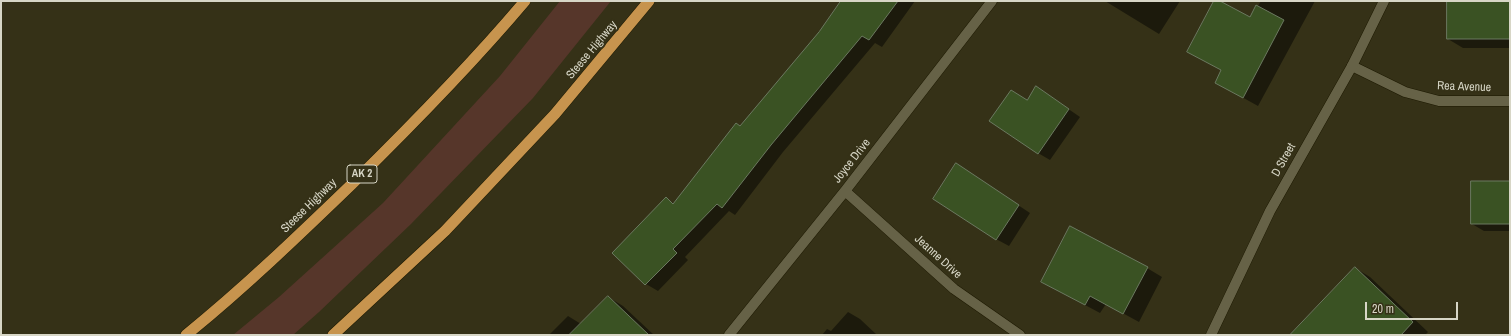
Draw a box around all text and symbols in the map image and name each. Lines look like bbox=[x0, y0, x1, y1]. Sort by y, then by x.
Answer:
street label: Steese Highway bbox=[563, 18, 621, 82]
street label: Rea Avenue bbox=[1437, 79, 1491, 95]
street label: Joyce Drive bbox=[830, 136, 874, 186]
street label: D Street bbox=[1269, 141, 1299, 179]
road number: AK 2 bbox=[347, 165, 377, 183]
street label: Steese Highway bbox=[278, 176, 340, 236]
street label: Jeanne Drive bbox=[911, 232, 965, 282]
scale bar bbox=[1367, 294, 1460, 320]
text: 20 m bbox=[1372, 301, 1394, 317]

